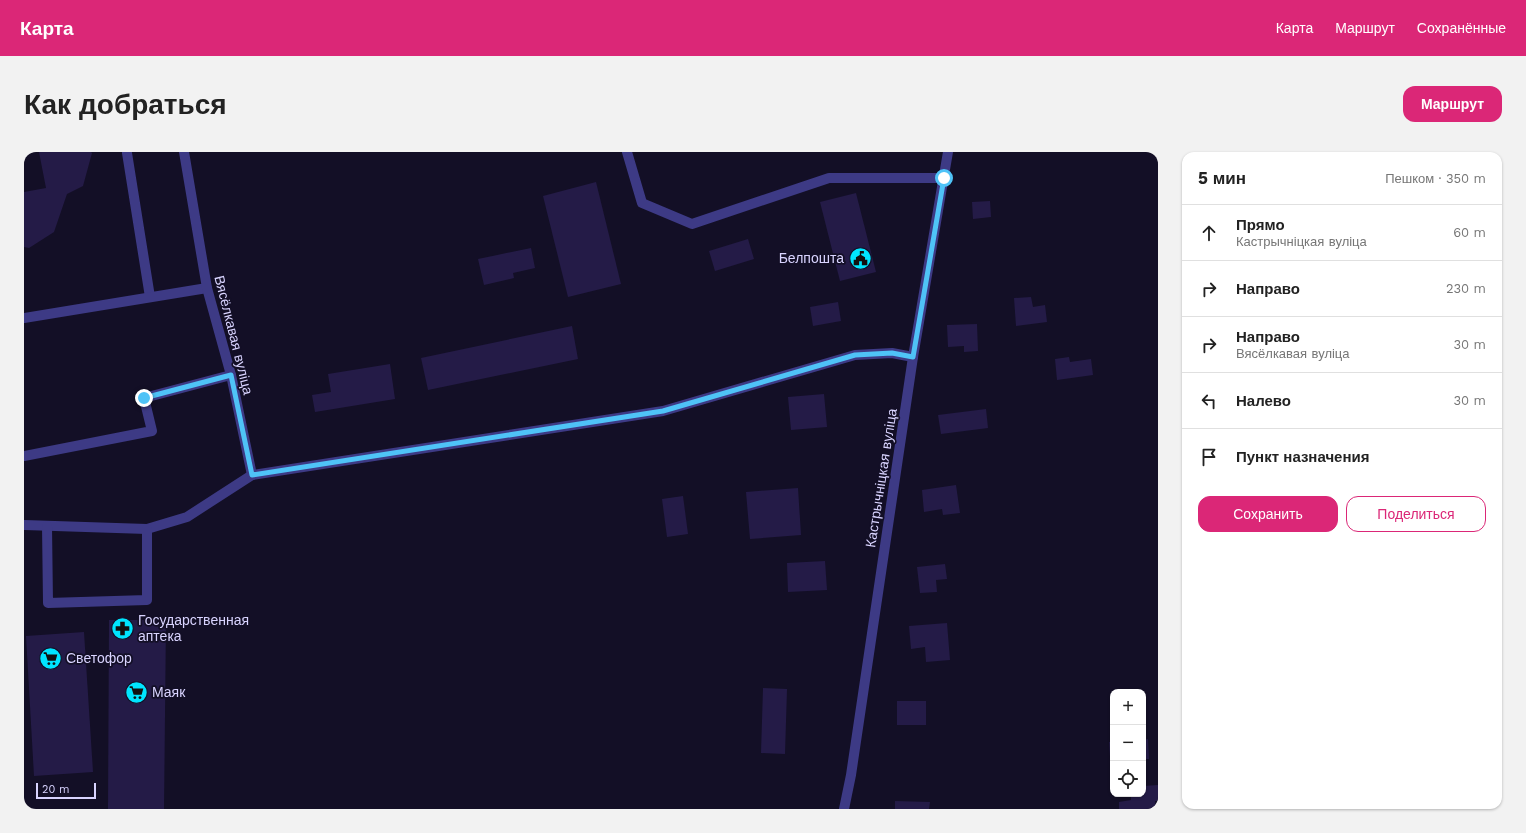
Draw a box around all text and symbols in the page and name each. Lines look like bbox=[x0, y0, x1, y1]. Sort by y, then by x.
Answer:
text: Карта bbox=[20, 17, 74, 40]
text: Карта bbox=[1276, 20, 1313, 36]
text: Маршрут bbox=[1335, 20, 1395, 36]
text: Сохранённые bbox=[1417, 20, 1506, 36]
button: Маршрут bbox=[1403, 86, 1502, 122]
text: Как добраться bbox=[24, 88, 227, 121]
text: 5 мин bbox=[1198, 168, 1246, 188]
route start bbox=[935, 169, 953, 187]
text: Пешком · 350 m bbox=[1385, 171, 1486, 186]
text: Прямо bbox=[1236, 216, 1285, 234]
icon: ahead bbox=[1198, 222, 1220, 244]
text: 60 m bbox=[1453, 225, 1486, 240]
text: Кастрычніцкая вуліца bbox=[1236, 234, 1367, 249]
public building icon: Белпошта bbox=[847, 245, 873, 271]
place label: Белпошта bbox=[779, 250, 844, 266]
street label: Вясёлкавая вуліца bbox=[211, 274, 257, 396]
icon: right bbox=[1198, 278, 1220, 300]
text: Направо bbox=[1236, 280, 1300, 298]
text: 230 m bbox=[1446, 281, 1486, 296]
text: Направо bbox=[1236, 328, 1300, 346]
icon: right bbox=[1198, 334, 1220, 356]
text: 30 m bbox=[1454, 337, 1486, 352]
text: Вясёлкавая вуліца bbox=[1236, 346, 1350, 361]
route end bbox=[135, 389, 153, 407]
icon: left bbox=[1198, 390, 1220, 412]
text: Налево bbox=[1236, 392, 1291, 410]
text: 30 m bbox=[1454, 393, 1486, 408]
street label: Кастрычніцкая вуліца bbox=[862, 407, 900, 549]
icon: arrive bbox=[1198, 446, 1220, 468]
text: Пункт назначения bbox=[1236, 448, 1369, 466]
button: Сохранить bbox=[1198, 496, 1338, 532]
button: Поделиться bbox=[1346, 496, 1486, 532]
place label: Государственная аптека bbox=[138, 612, 249, 644]
pharmacy icon: Государственная аптека bbox=[110, 615, 136, 641]
supermarket icon: Светофор bbox=[38, 645, 64, 671]
place label: Светофор bbox=[66, 650, 132, 666]
supermarket icon: Маяк bbox=[124, 679, 150, 705]
place label: Маяк bbox=[152, 684, 186, 700]
map controls bbox=[1110, 689, 1146, 797]
button: + bbox=[1110, 689, 1146, 725]
button: − bbox=[1110, 725, 1146, 761]
button: locate bbox=[1110, 761, 1146, 797]
scale bar bbox=[36, 781, 96, 800]
text: 20 m bbox=[42, 783, 70, 796]

